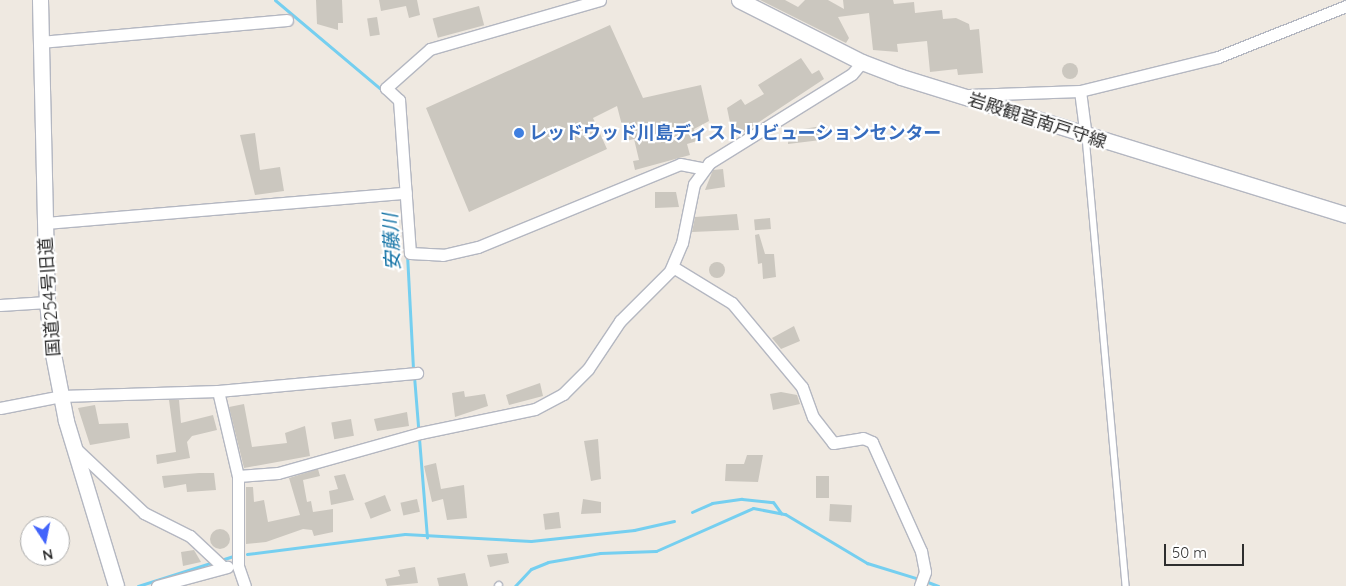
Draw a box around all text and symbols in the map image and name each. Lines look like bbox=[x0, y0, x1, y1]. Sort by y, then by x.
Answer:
street label: 岩殿観音南戸守線 bbox=[965, 88, 1109, 154]
place label: レッドウッド川島ディストリビューションセンター bbox=[529, 122, 943, 144]
marker: レッドウッド川島ディストリビューションセンター bbox=[513, 127, 525, 139]
water label: 安藤川 bbox=[379, 213, 405, 271]
street label: 国道254号旧道 bbox=[35, 237, 65, 357]
north arrow bbox=[20, 516, 70, 566]
scale bar bbox=[1166, 534, 1246, 566]
text: 50 m bbox=[1172, 543, 1207, 562]
text: N bbox=[41, 545, 54, 565]

